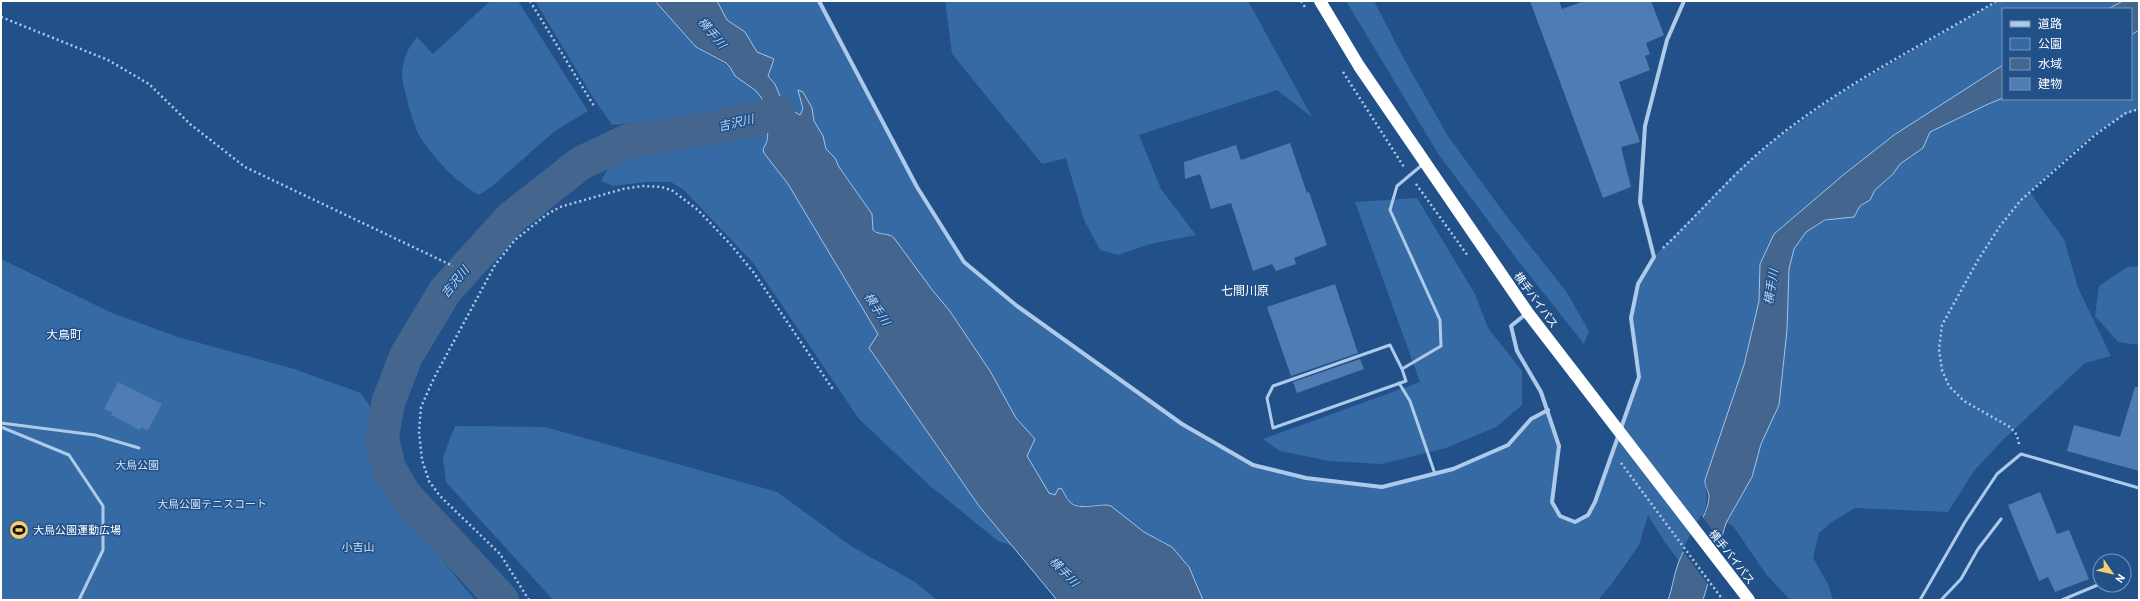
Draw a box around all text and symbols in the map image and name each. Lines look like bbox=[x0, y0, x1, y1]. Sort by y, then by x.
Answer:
legend bbox=[2002, 8, 2132, 100]
water label: 横手川 bbox=[694, 15, 730, 54]
text: 道路 bbox=[2038, 17, 2062, 33]
text: 公園 bbox=[2038, 37, 2062, 53]
text: 水域 bbox=[2038, 57, 2062, 73]
text: 建物 bbox=[2038, 77, 2062, 93]
water label: 吉沢川 bbox=[717, 112, 758, 136]
water label: 吉沢川 bbox=[438, 262, 475, 302]
water label: 横手川 bbox=[1761, 266, 1783, 306]
street label: 横手バイパス bbox=[1510, 270, 1560, 331]
district label: 七間川原 bbox=[1221, 284, 1269, 300]
water label: 横手川 bbox=[860, 290, 894, 331]
district label: 大鳥町 bbox=[46, 328, 82, 344]
park label: 大鳥公園 bbox=[115, 459, 159, 473]
park label: 大鳥公園テニスコート bbox=[157, 498, 267, 512]
sports icon: 大鳥公園運動広場 bbox=[8, 519, 30, 541]
place label: 大鳥公園運動広場 bbox=[33, 524, 121, 538]
street label: 横手バイパス bbox=[1705, 527, 1757, 588]
park label: 小吉山 bbox=[342, 541, 375, 555]
north arrow bbox=[2092, 553, 2132, 593]
water label: 横手川 bbox=[1045, 554, 1083, 593]
text: N bbox=[2111, 571, 2127, 585]

